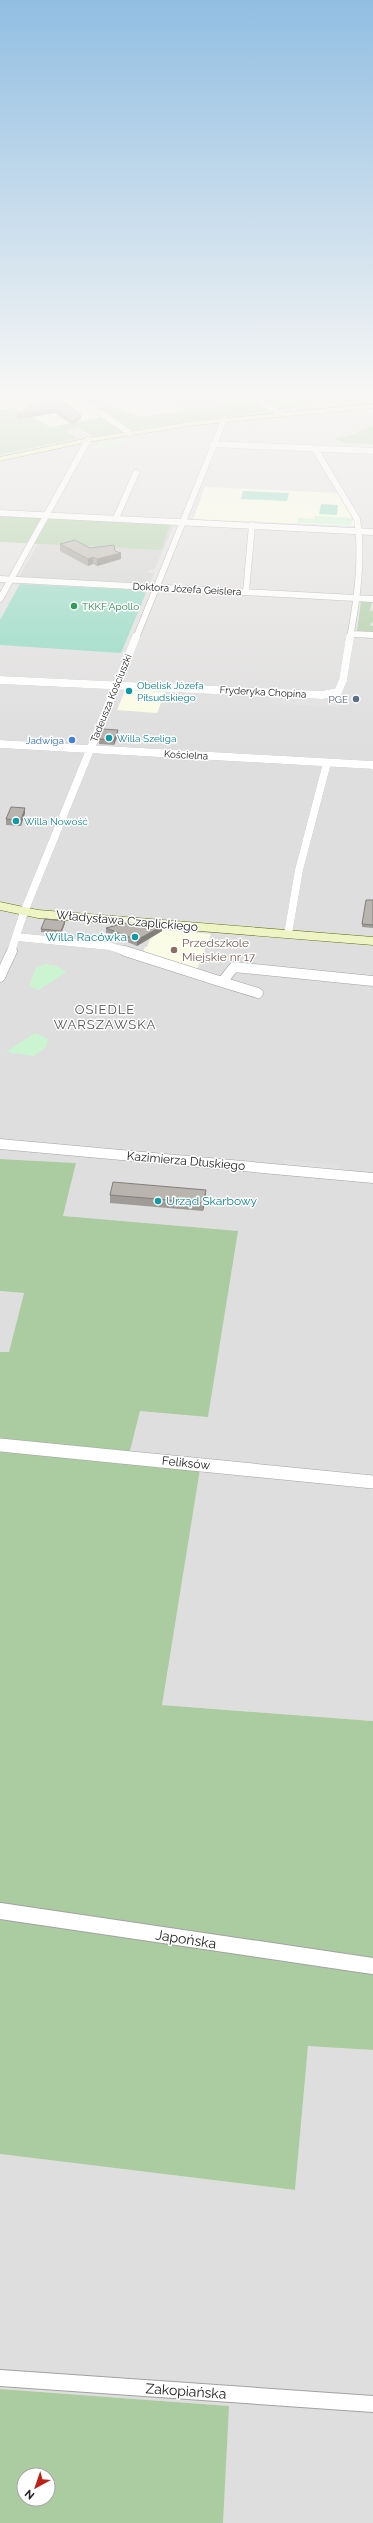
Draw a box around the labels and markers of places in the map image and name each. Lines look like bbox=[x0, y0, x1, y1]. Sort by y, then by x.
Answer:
marker: TKKF Apollo bbox=[69, 601, 79, 611]
place label: TKKF Apollo bbox=[82, 601, 139, 612]
place label: Obelisk Józefa Piłsudskiego bbox=[137, 680, 204, 703]
marker: Obelisk Józefa Piłsudskiego bbox=[124, 686, 134, 696]
place label: PGE bbox=[329, 694, 348, 705]
marker: PGE bbox=[351, 694, 361, 704]
marker: Willa Szeliga bbox=[104, 733, 114, 743]
place label: Willa Szeliga bbox=[117, 733, 176, 744]
place label: Jadwiga bbox=[26, 735, 64, 746]
marker: Jadwiga bbox=[67, 735, 77, 745]
marker: Willa Nowość bbox=[11, 816, 21, 826]
place label: Willa Nowość bbox=[24, 816, 88, 827]
place label: Willa Racówka bbox=[45, 930, 127, 944]
marker: Willa Racówka bbox=[130, 932, 140, 942]
place label: Przedszkole Miejskie nr 17 bbox=[182, 936, 256, 964]
marker: Przedszkole Miejskie nr 17 bbox=[169, 945, 179, 955]
place label: Urząd Skarbowy bbox=[166, 1194, 258, 1208]
marker: Urząd Skarbowy bbox=[153, 1196, 163, 1206]

